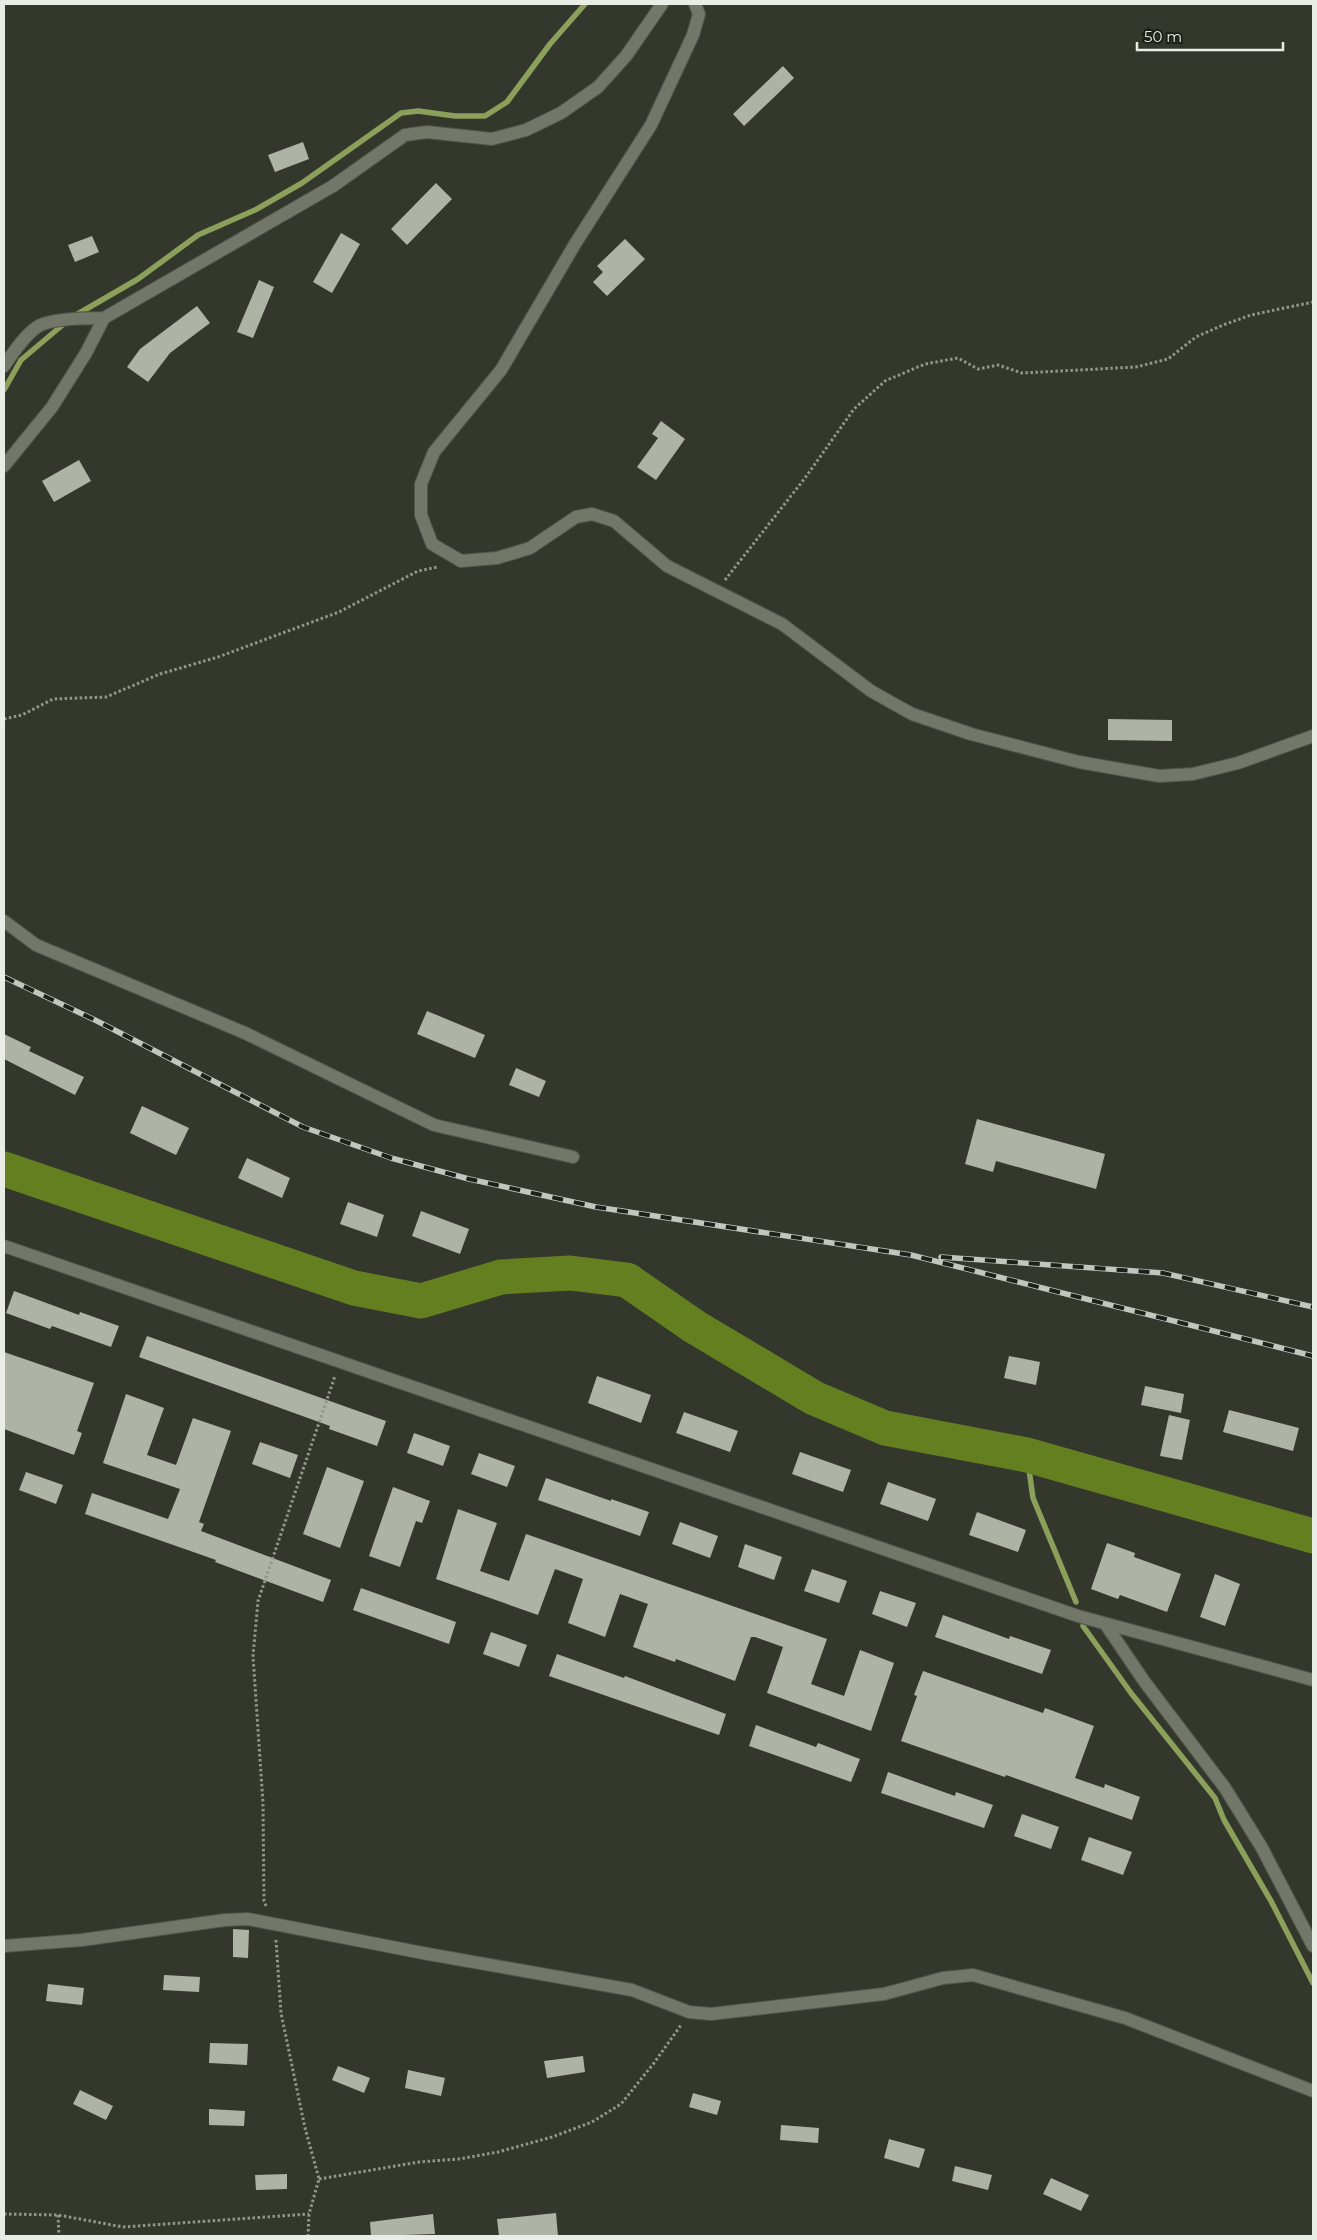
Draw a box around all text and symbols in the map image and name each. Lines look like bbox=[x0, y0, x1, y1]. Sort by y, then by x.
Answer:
scale bar bbox=[1137, 20, 1283, 52]
text: 50 m bbox=[1144, 27, 1182, 46]

